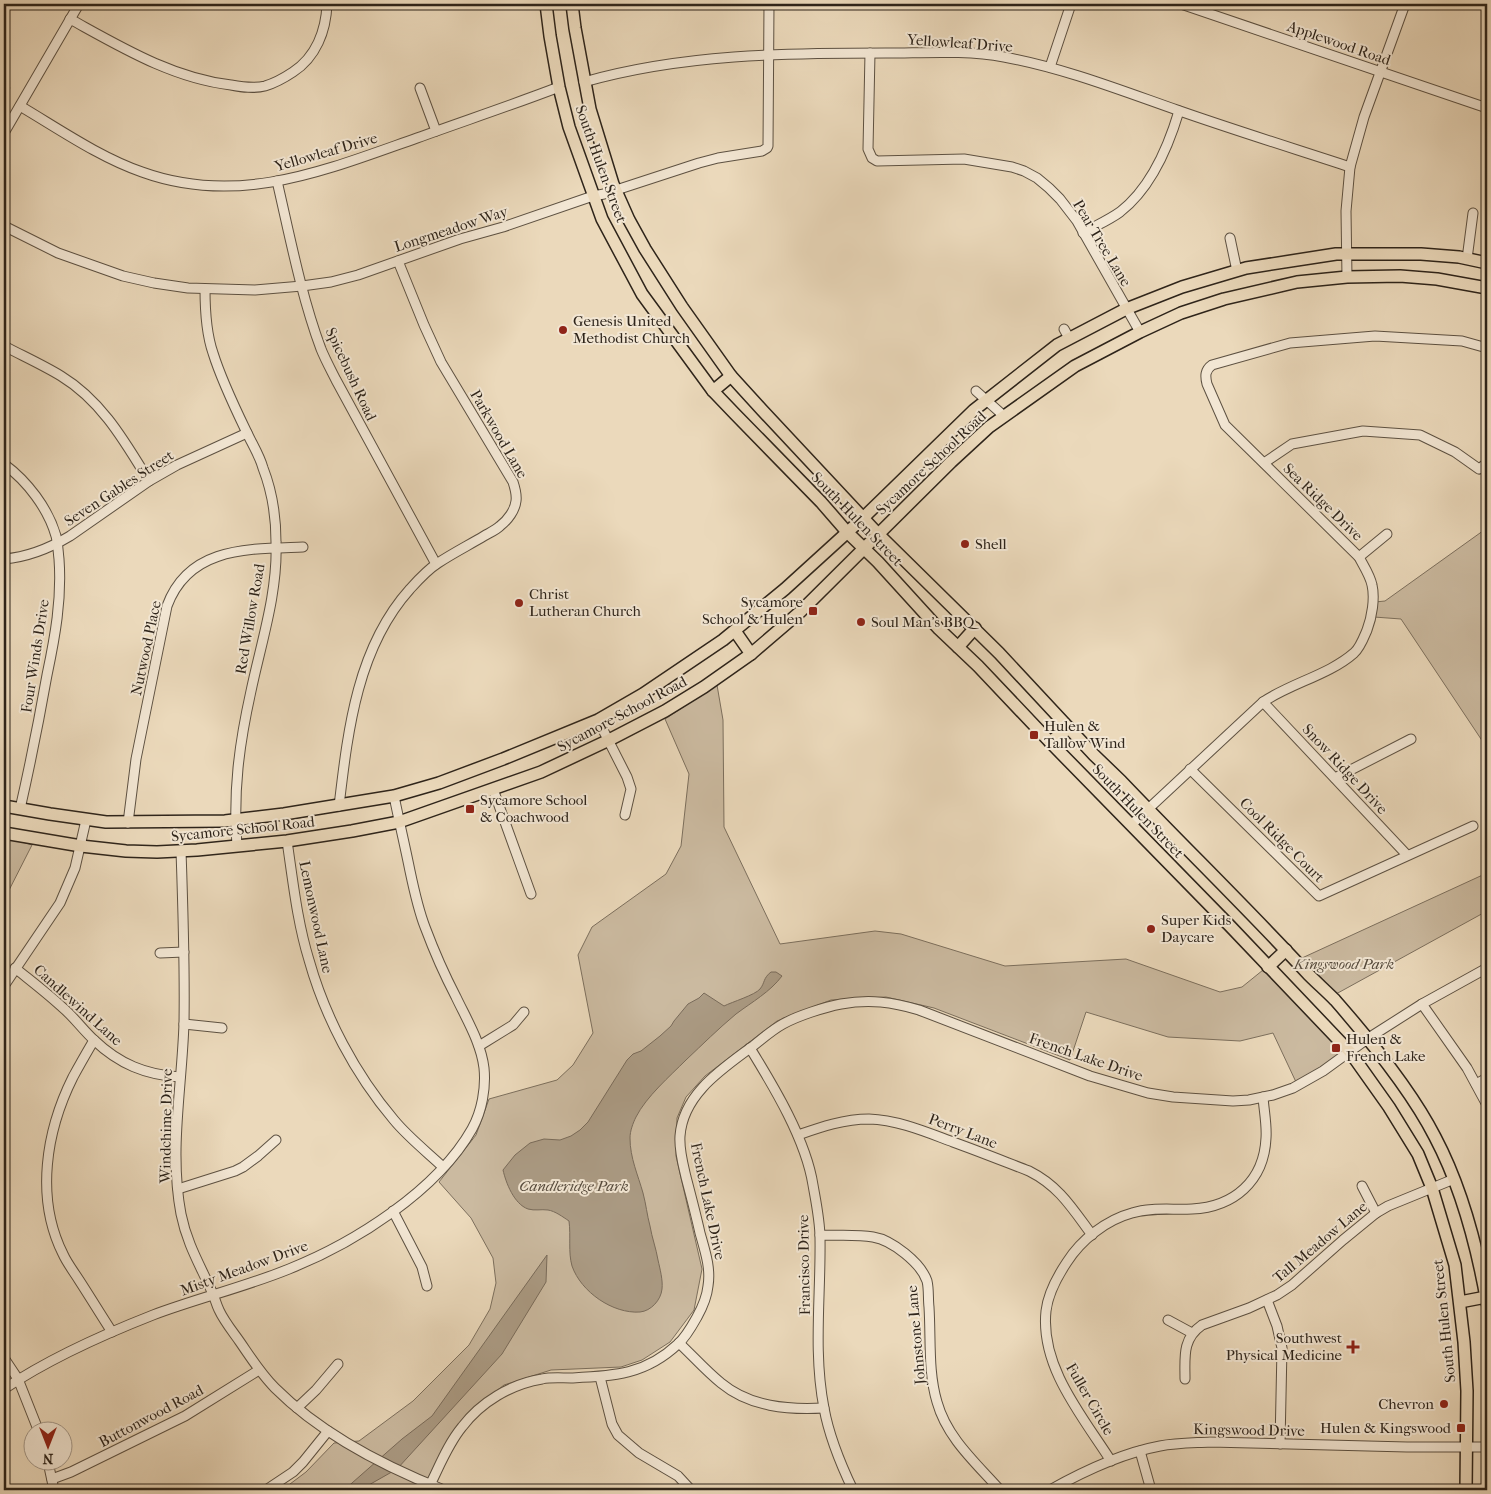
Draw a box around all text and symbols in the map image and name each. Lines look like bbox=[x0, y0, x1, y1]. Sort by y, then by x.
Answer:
street label: Applewood Road bbox=[1284, 17, 1394, 69]
street label: Yellowleaf Drive bbox=[906, 30, 1014, 56]
street label: South Hulen Street bbox=[571, 103, 631, 226]
street label: Yellowleaf Drive bbox=[272, 129, 380, 176]
street label: Pear Tree Lane bbox=[1069, 196, 1135, 290]
street label: Longmeadow Way bbox=[392, 202, 511, 256]
place label: Genesis United Methodist Church bbox=[573, 312, 691, 347]
street label: Spicebush Road bbox=[322, 324, 381, 424]
marker: Genesis United Methodist Church bbox=[557, 324, 569, 336]
street label: Parkwood Lane bbox=[466, 386, 532, 482]
street label: Sycamore School Road bbox=[872, 407, 990, 519]
street label: Seven Gables Street bbox=[61, 446, 178, 530]
street label: Sea Ridge Drive bbox=[1279, 459, 1367, 545]
street label: South Hulen Street bbox=[808, 468, 907, 570]
place label: Shell bbox=[975, 535, 1007, 553]
marker: Shell bbox=[959, 538, 971, 550]
street label: Red Willow Road bbox=[231, 562, 269, 676]
place label: Christ Lutheran Church bbox=[529, 585, 642, 620]
place label: Sycamore School & Hulen bbox=[702, 593, 804, 628]
street label: Four Winds Drive bbox=[17, 597, 53, 714]
marker: Christ Lutheran Church bbox=[513, 597, 525, 609]
street label: Nutwood Place bbox=[127, 598, 165, 697]
marker: Sycamore School & Hulen bbox=[807, 605, 819, 617]
place label: Soul Man's BBQ bbox=[871, 613, 980, 631]
marker: Soul Man's BBQ bbox=[855, 616, 867, 628]
street label: Sycamore School Road bbox=[554, 672, 691, 756]
place label: Hulen & Tallow Wind bbox=[1044, 717, 1126, 752]
street label: Snow Ridge Drive bbox=[1299, 720, 1392, 818]
marker: Hulen & Tallow Wind bbox=[1028, 729, 1040, 741]
street label: South Hulen Street bbox=[1089, 760, 1188, 862]
place label: Sycamore School & Coachwood bbox=[480, 791, 587, 826]
street label: Cool Ridge Court bbox=[1236, 794, 1329, 887]
marker: Sycamore School & Coachwood bbox=[464, 803, 476, 815]
street label: Sycamore School Road bbox=[170, 812, 316, 845]
street label: Lemonwood Lane bbox=[295, 859, 337, 975]
place label: Super Kids Daycare bbox=[1161, 911, 1232, 946]
marker: Super Kids Daycare bbox=[1145, 923, 1157, 935]
park label: Kingswood Park bbox=[1293, 955, 1394, 973]
street label: Candlewind Lane bbox=[30, 961, 126, 1050]
street label: French Lake Drive bbox=[1027, 1029, 1146, 1085]
place label: Hulen & French Lake bbox=[1346, 1030, 1426, 1065]
marker: Hulen & French Lake bbox=[1330, 1042, 1342, 1054]
street label: Windchime Drive bbox=[156, 1068, 176, 1185]
street label: Perry Lane bbox=[926, 1110, 1000, 1153]
street label: French Lake Drive bbox=[687, 1141, 729, 1262]
park label: Candleridge Park bbox=[519, 1177, 629, 1195]
street label: Tall Meadow Lane bbox=[1269, 1197, 1371, 1287]
street label: Francisco Drive bbox=[794, 1214, 814, 1315]
street label: Misty Meadow Drive bbox=[178, 1236, 311, 1299]
street label: South Hulen Street bbox=[1429, 1258, 1459, 1384]
street label: Johnstone Lane bbox=[903, 1284, 929, 1386]
place label: Southwest Physical Medicine bbox=[1226, 1329, 1343, 1364]
marker: Southwest Physical Medicine bbox=[1346, 1340, 1360, 1354]
street label: Fuller Circle bbox=[1062, 1360, 1118, 1439]
street label: Buttonwood Road bbox=[96, 1381, 207, 1451]
place label: Chevron bbox=[1378, 1395, 1434, 1413]
marker: Chevron bbox=[1438, 1398, 1450, 1410]
place label: Hulen & Kingswood bbox=[1320, 1419, 1452, 1437]
street label: Kingswood Drive bbox=[1193, 1420, 1306, 1440]
north arrow bbox=[22, 1422, 72, 1472]
marker: Hulen & Kingswood bbox=[1455, 1422, 1467, 1434]
text: N bbox=[42, 1450, 53, 1467]

